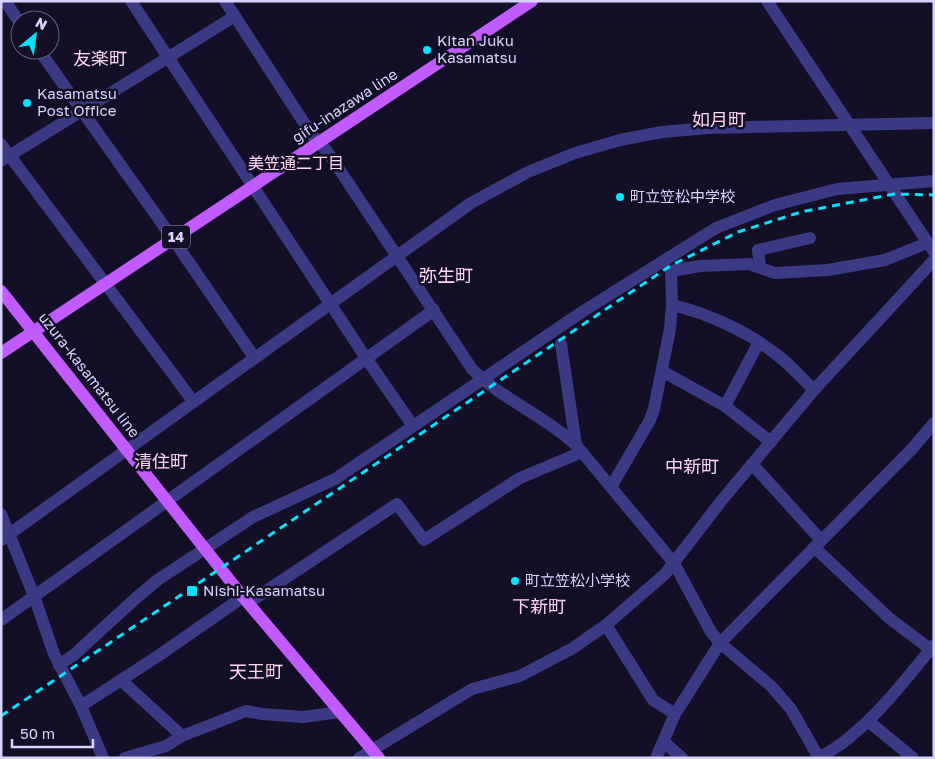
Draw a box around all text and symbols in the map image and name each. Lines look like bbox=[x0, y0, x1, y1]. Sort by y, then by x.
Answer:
north arrow bbox=[10, 10, 60, 60]
text: N bbox=[33, 13, 50, 33]
place label: Kitan Juku Kasamatsu bbox=[437, 31, 517, 66]
marker: Kitan Juku Kasamatsu bbox=[421, 44, 433, 56]
district label: 友楽町 bbox=[73, 47, 127, 69]
street label: gifu-inazawa line bbox=[288, 64, 401, 146]
place label: Kasamatsu Post Office bbox=[37, 84, 117, 119]
marker: Kasamatsu Post Office bbox=[21, 97, 33, 109]
district label: 如月町 bbox=[692, 108, 746, 130]
district label: 美笠通二丁目 bbox=[248, 153, 344, 173]
place label: 町立笠松中学校 bbox=[630, 187, 735, 205]
marker: 町立笠松中学校 bbox=[614, 191, 626, 203]
road number: 14 bbox=[162, 226, 190, 248]
district label: 弥生町 bbox=[419, 264, 473, 286]
street label: uzura-kasamatsu line bbox=[35, 308, 144, 441]
district label: 清住町 bbox=[134, 450, 188, 472]
district label: 中新町 bbox=[665, 455, 719, 477]
place label: 町立笠松小学校 bbox=[525, 571, 630, 589]
marker: 町立笠松小学校 bbox=[509, 575, 521, 587]
place label: Nishi-Kasamatsu bbox=[203, 581, 325, 599]
marker: Nishi-Kasamatsu bbox=[185, 584, 199, 598]
district label: 下新町 bbox=[512, 595, 566, 617]
district label: 天王町 bbox=[229, 660, 283, 682]
scale bar bbox=[12, 716, 94, 748]
text: 50 m bbox=[20, 724, 55, 742]

